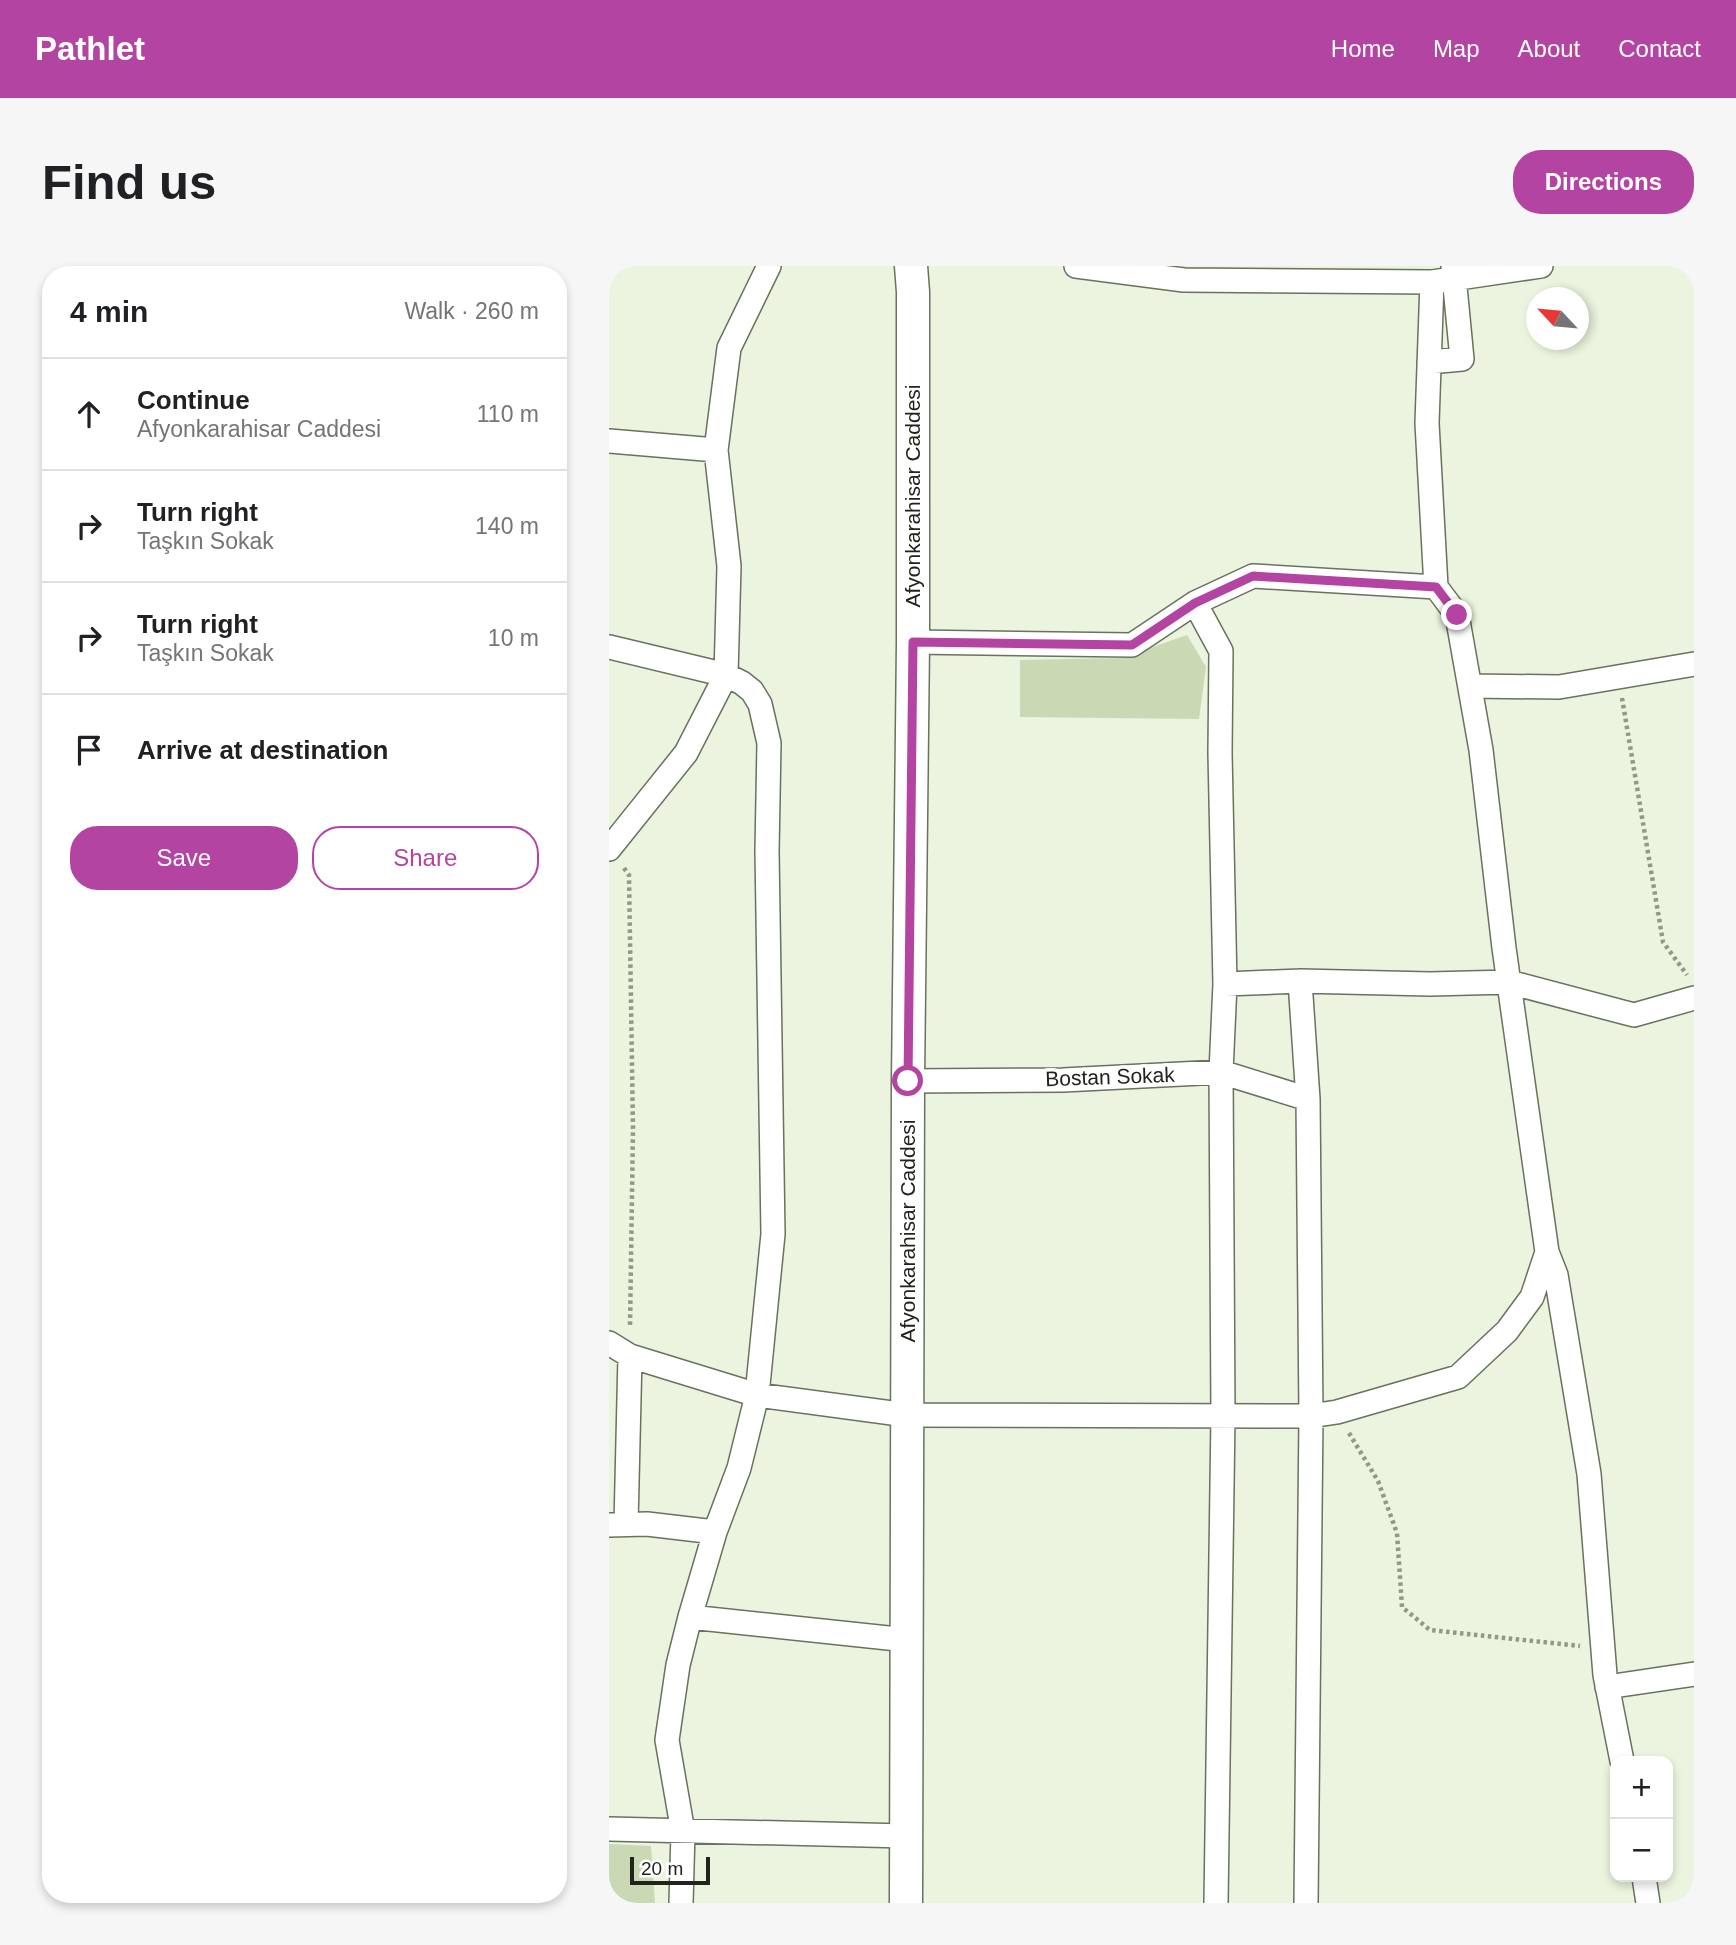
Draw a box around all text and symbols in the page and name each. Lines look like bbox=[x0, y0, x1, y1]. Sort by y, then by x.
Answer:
text: Pathlet bbox=[35, 30, 145, 67]
text: Home bbox=[1331, 35, 1395, 62]
text: Map bbox=[1433, 35, 1480, 62]
text: About bbox=[1518, 35, 1580, 62]
text: Contact bbox=[1618, 35, 1701, 62]
button: Directions bbox=[1513, 150, 1694, 214]
text: Find us bbox=[42, 155, 216, 209]
north arrow bbox=[1526, 287, 1589, 350]
text: 4 min bbox=[70, 295, 148, 328]
text: Walk · 260 m bbox=[404, 298, 539, 324]
text: Continue bbox=[137, 385, 250, 415]
street label: Afyonkarahisar Caddesi bbox=[901, 385, 924, 607]
icon: ahead bbox=[70, 395, 108, 433]
text: 110 m bbox=[477, 401, 539, 427]
text: Afyonkarahisar Caddesi bbox=[137, 416, 381, 442]
text: Turn right bbox=[137, 497, 258, 527]
icon: right bbox=[70, 507, 108, 545]
text: 140 m bbox=[475, 513, 539, 539]
text: Taşkın Sokak bbox=[137, 528, 274, 554]
route end bbox=[1441, 599, 1472, 630]
text: Turn right bbox=[137, 609, 258, 639]
icon: right bbox=[70, 619, 108, 657]
text: 10 m bbox=[488, 625, 539, 651]
text: Taşkın Sokak bbox=[137, 640, 274, 666]
icon: arrive bbox=[70, 731, 108, 769]
text: Arrive at destination bbox=[137, 735, 388, 765]
button: Save bbox=[70, 826, 298, 890]
button: Share bbox=[312, 826, 539, 890]
street label: Bostan Sokak bbox=[1045, 1063, 1176, 1090]
route start bbox=[892, 1065, 923, 1096]
street label: Afyonkarahisar Caddesi bbox=[896, 1120, 919, 1342]
map controls bbox=[1610, 1756, 1673, 1882]
button: + bbox=[1610, 1756, 1673, 1819]
button: − bbox=[1610, 1819, 1673, 1882]
scale bar bbox=[630, 1854, 711, 1886]
text: 20 m bbox=[641, 1858, 683, 1879]

